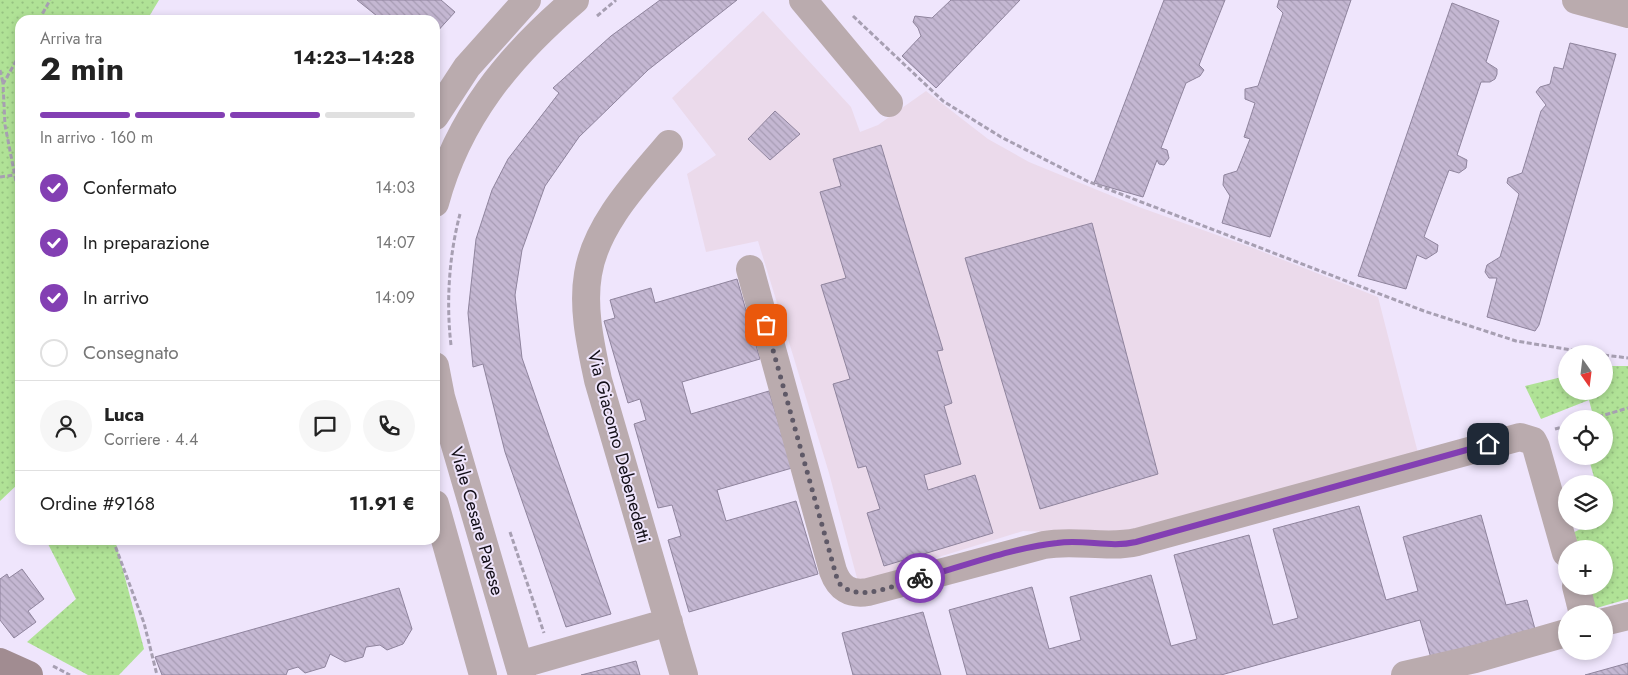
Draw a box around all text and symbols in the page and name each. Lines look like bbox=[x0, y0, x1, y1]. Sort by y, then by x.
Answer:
text: Arriva tra bbox=[40, 27, 102, 50]
text: 14:23–14:28 bbox=[293, 44, 415, 71]
text: 2 min bbox=[40, 46, 124, 92]
text: In arrivo · 160 m bbox=[40, 126, 153, 149]
icon: check bbox=[40, 174, 68, 202]
text: Confermato bbox=[83, 174, 177, 201]
text: 14:03 bbox=[375, 176, 415, 199]
icon: check bbox=[40, 229, 68, 257]
text: In preparazione bbox=[83, 229, 210, 256]
text: 14:07 bbox=[376, 231, 415, 254]
icon: check bbox=[40, 284, 68, 312]
text: In arrivo bbox=[83, 284, 149, 311]
text: 14:09 bbox=[375, 286, 415, 309]
pin bbox=[745, 304, 787, 346]
icon: bag bbox=[752, 311, 780, 339]
text: Consegnato bbox=[83, 339, 179, 366]
north arrow bbox=[1558, 345, 1612, 400]
map controls bbox=[1558, 345, 1613, 660]
street label: Via Giacomo Debenedetti bbox=[581, 348, 657, 546]
button: person bbox=[40, 400, 92, 452]
button: chat bbox=[299, 400, 351, 452]
button: phone bbox=[363, 400, 415, 452]
text: Luca bbox=[104, 401, 144, 428]
button: locate bbox=[1558, 410, 1613, 465]
pin bbox=[1467, 423, 1509, 465]
text: Corriere · 4.4 bbox=[104, 428, 198, 451]
icon: home bbox=[1474, 430, 1502, 458]
street label: Viale Cesare Pavese bbox=[443, 444, 511, 598]
button: layers bbox=[1558, 475, 1613, 530]
text: Ordine #9168 bbox=[40, 490, 155, 517]
text: 11.91 € bbox=[349, 490, 415, 517]
button: + bbox=[1558, 540, 1613, 595]
courier bbox=[895, 553, 945, 603]
icon: bike bbox=[906, 564, 934, 592]
button: − bbox=[1558, 605, 1613, 660]

